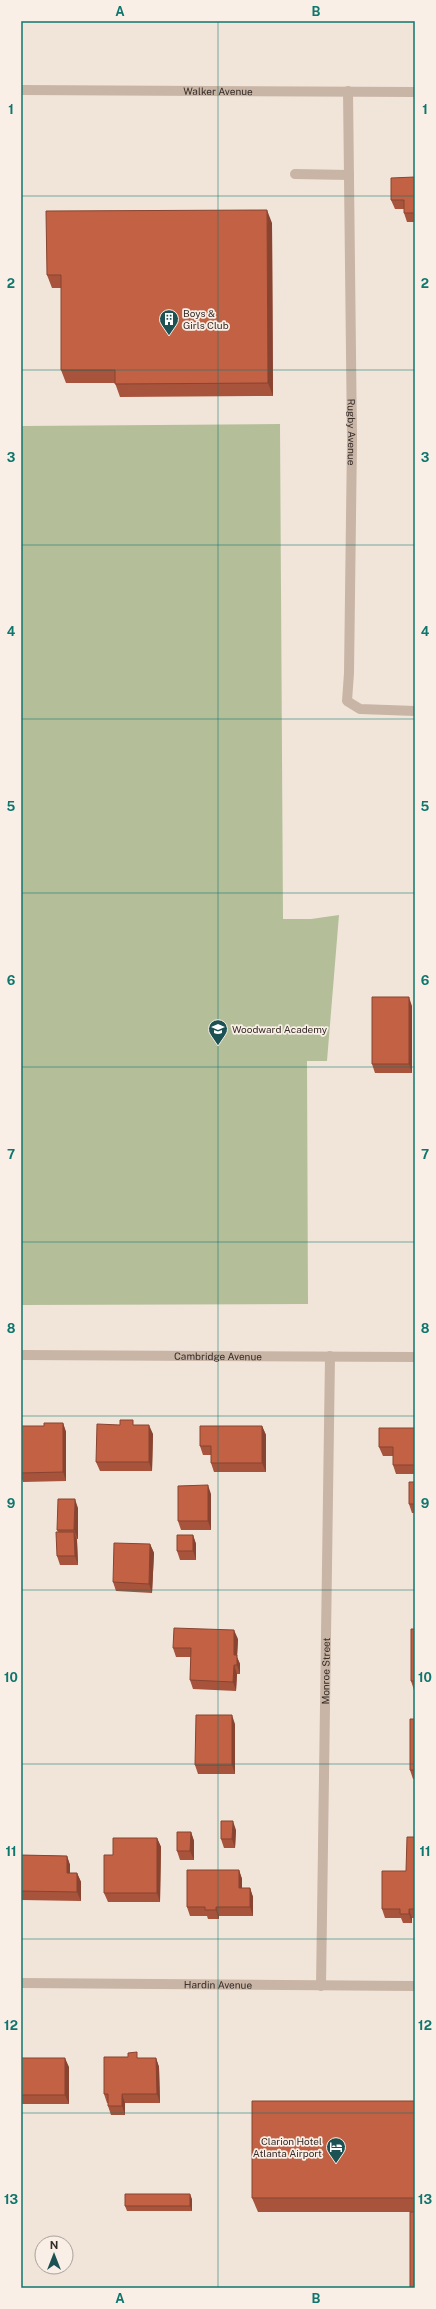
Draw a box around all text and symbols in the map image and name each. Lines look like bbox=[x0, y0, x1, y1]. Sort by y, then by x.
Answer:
text: A bbox=[115, 4, 125, 19]
text: B bbox=[312, 4, 321, 19]
street label: Walker Avenue bbox=[183, 85, 253, 97]
text: 1 bbox=[8, 102, 14, 117]
text: 1 bbox=[422, 102, 428, 117]
text: 2 bbox=[7, 276, 15, 291]
text: 2 bbox=[421, 276, 429, 291]
place label: Boys & Girls Club bbox=[183, 307, 229, 331]
building icon: Boys & Girls Club bbox=[158, 308, 180, 336]
street label: Rugby Avenue bbox=[346, 399, 358, 466]
text: 3 bbox=[7, 450, 16, 465]
text: 3 bbox=[421, 450, 430, 465]
text: 4 bbox=[7, 624, 16, 639]
text: 4 bbox=[421, 624, 430, 639]
text: 5 bbox=[7, 799, 16, 814]
text: 5 bbox=[421, 799, 430, 814]
text: 6 bbox=[7, 973, 16, 988]
text: 6 bbox=[421, 973, 430, 988]
school or university icon: Woodward Academy bbox=[207, 1018, 229, 1046]
place label: Woodward Academy bbox=[232, 1023, 328, 1035]
text: 7 bbox=[7, 1147, 15, 1162]
text: 7 bbox=[421, 1147, 429, 1162]
text: 8 bbox=[7, 1321, 16, 1336]
text: 8 bbox=[421, 1321, 430, 1336]
street label: Cambridge Avenue bbox=[174, 1350, 262, 1362]
text: 9 bbox=[7, 1496, 15, 1511]
text: 9 bbox=[421, 1496, 429, 1511]
street label: Monroe Street bbox=[319, 1637, 332, 1705]
text: 10 bbox=[4, 1670, 18, 1685]
text: 10 bbox=[418, 1670, 432, 1685]
text: 11 bbox=[5, 1844, 17, 1859]
text: 11 bbox=[419, 1844, 431, 1859]
street label: Hardin Avenue bbox=[184, 1978, 252, 1991]
text: 12 bbox=[4, 2018, 18, 2033]
text: 12 bbox=[418, 2018, 432, 2033]
place label: Clarion Hotel Atlanta Airport bbox=[253, 2135, 322, 2159]
hotel icon: Clarion Hotel Atlanta Airport bbox=[325, 2136, 347, 2164]
text: 13 bbox=[4, 2192, 18, 2207]
text: 13 bbox=[418, 2192, 432, 2207]
north arrow bbox=[34, 2235, 74, 2275]
text: N bbox=[50, 2239, 58, 2251]
text: A bbox=[115, 2291, 125, 2306]
text: B bbox=[312, 2291, 321, 2306]

